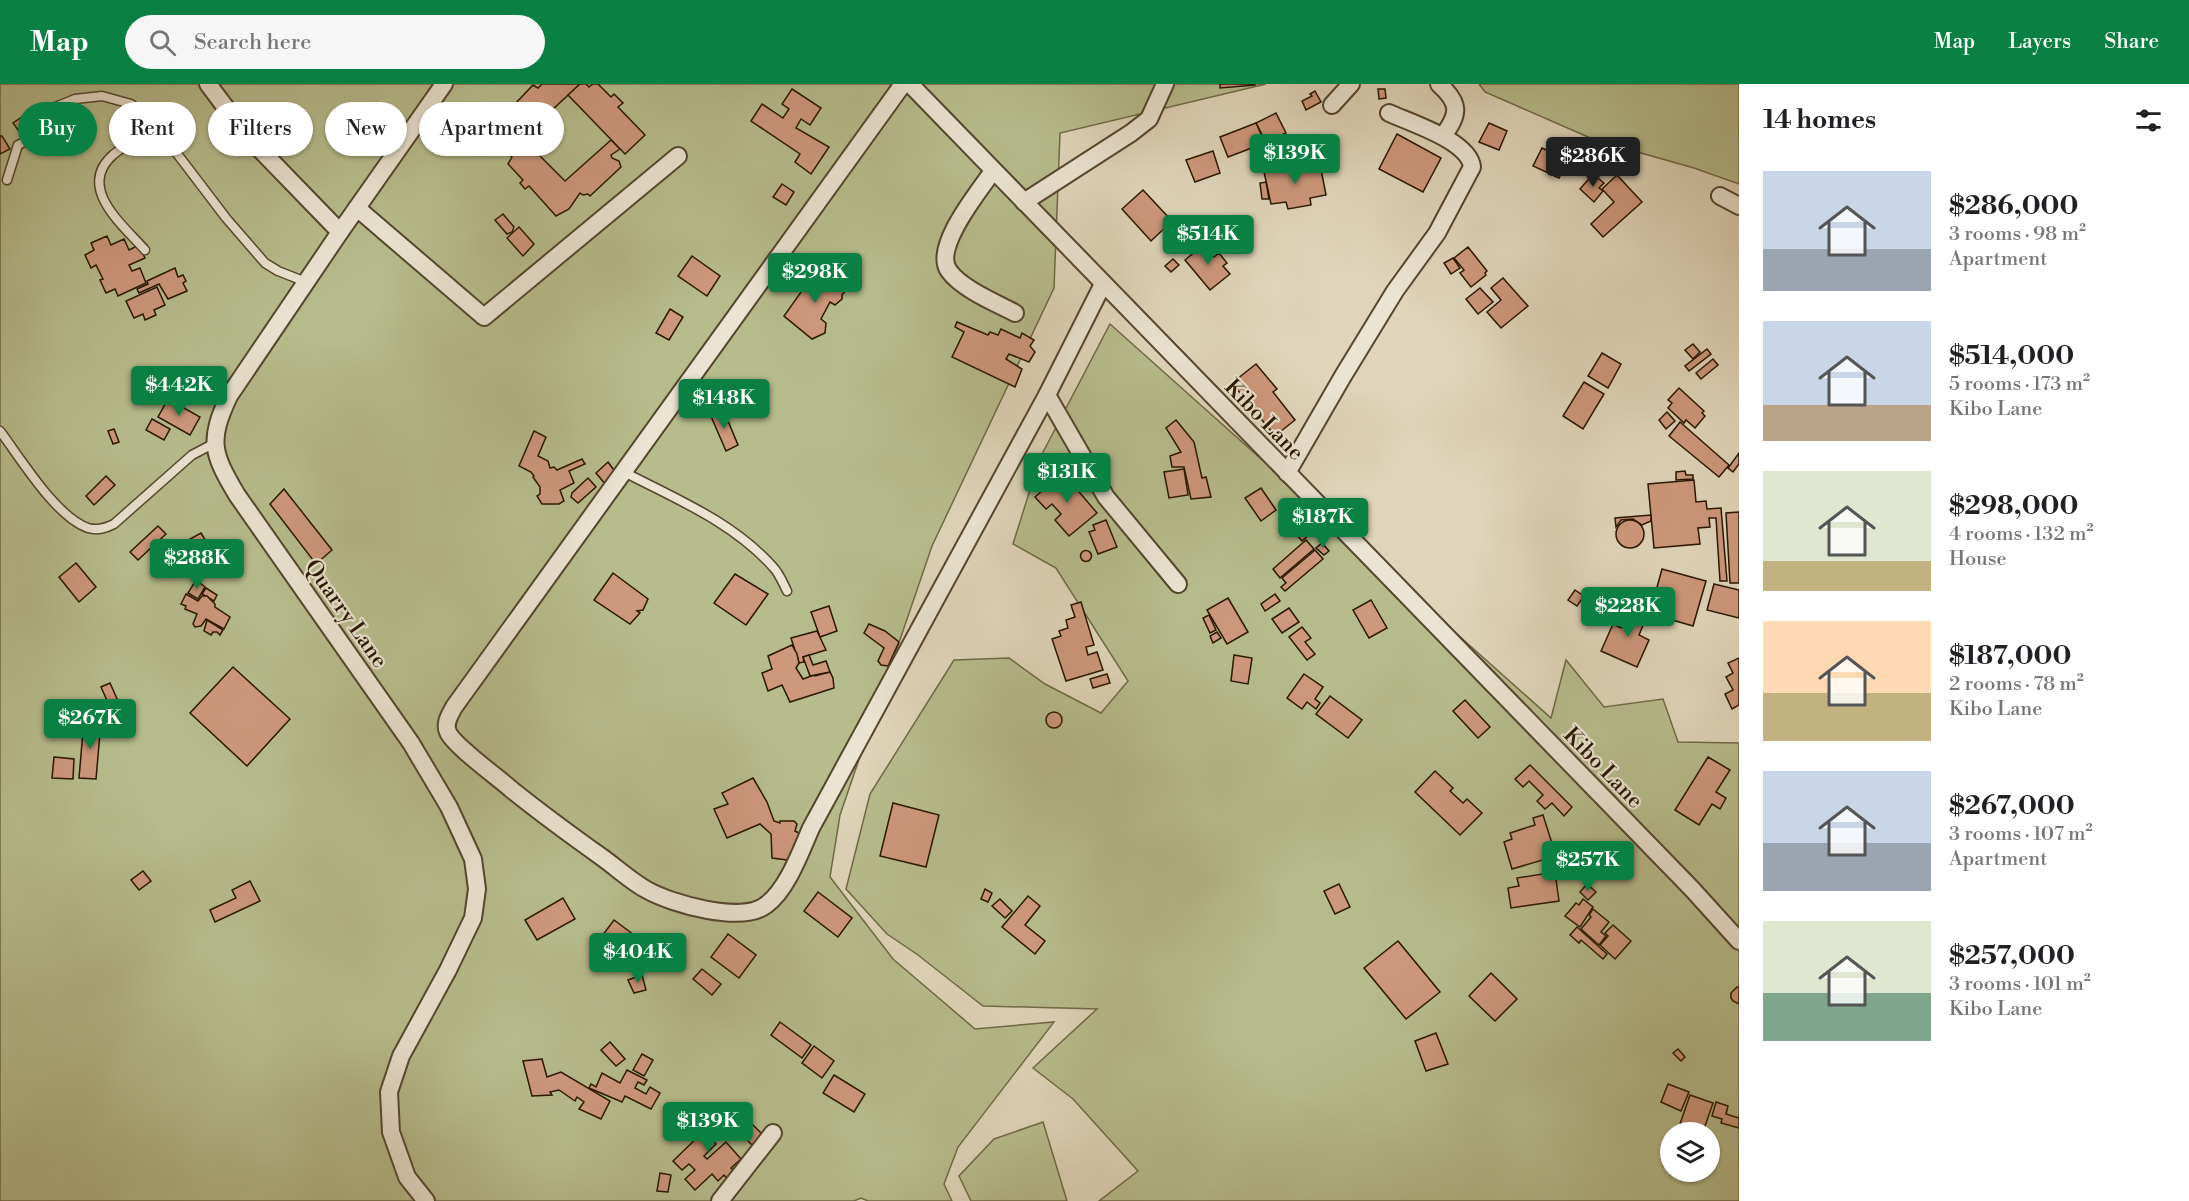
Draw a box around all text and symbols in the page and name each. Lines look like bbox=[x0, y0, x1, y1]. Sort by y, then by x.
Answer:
search box bbox=[125, 15, 545, 69]
text: Map bbox=[30, 25, 89, 60]
icon: search bbox=[146, 26, 179, 59]
text: Search here bbox=[194, 29, 311, 56]
text: Map bbox=[1934, 29, 1975, 55]
text: Layers bbox=[2008, 29, 2071, 55]
text: Share bbox=[2104, 29, 2159, 55]
chip: Buy bbox=[18, 102, 97, 156]
chip: Rent bbox=[109, 102, 196, 156]
chip: Filters bbox=[208, 102, 313, 156]
chip: New bbox=[325, 102, 407, 156]
chip: Apartment bbox=[419, 102, 564, 156]
text: 14 homes bbox=[1763, 104, 1876, 136]
icon: filters bbox=[2132, 104, 2165, 137]
pin: $139K bbox=[1253, 134, 1337, 185]
pin: $286K bbox=[1551, 137, 1635, 188]
text: $139K bbox=[1264, 141, 1326, 166]
text: $286K bbox=[1560, 144, 1626, 169]
text: $286,000 bbox=[1949, 190, 2078, 222]
icon: home bbox=[1811, 195, 1883, 267]
pin: $514K bbox=[1166, 215, 1250, 266]
text: $514K bbox=[1177, 222, 1239, 247]
text: 3 rooms · 98 m² bbox=[1949, 222, 2086, 247]
text: Apartment bbox=[1949, 247, 2047, 272]
pin: $298K bbox=[773, 253, 857, 304]
text: $298K bbox=[782, 260, 848, 285]
text: $514,000 bbox=[1949, 340, 2074, 372]
icon: home bbox=[1811, 345, 1883, 417]
pin: $442K bbox=[137, 366, 221, 417]
text: 5 rooms · 173 m² bbox=[1949, 372, 2090, 397]
text: $442K bbox=[145, 373, 213, 398]
street label: Kibo Lane bbox=[1219, 374, 1309, 466]
pin: $148K bbox=[682, 379, 766, 430]
text: $148K bbox=[693, 386, 755, 411]
text: Kibo Lane bbox=[1949, 397, 2042, 422]
pin: $131K bbox=[1025, 453, 1109, 504]
text: $131K bbox=[1038, 460, 1096, 485]
text: $298,000 bbox=[1949, 490, 2078, 522]
icon: home bbox=[1811, 495, 1883, 567]
pin: $187K bbox=[1281, 498, 1365, 549]
text: $187K bbox=[1292, 505, 1354, 530]
text: 4 rooms · 132 m² bbox=[1949, 522, 2093, 547]
pin: $288K bbox=[155, 539, 239, 590]
text: $288K bbox=[164, 546, 230, 571]
text: House bbox=[1949, 547, 2007, 572]
street label: Quarry Lane bbox=[299, 554, 393, 673]
pin: $228K bbox=[1586, 587, 1670, 638]
text: $228K bbox=[1595, 594, 1661, 619]
text: $187,000 bbox=[1949, 640, 2071, 672]
icon: home bbox=[1811, 645, 1883, 717]
text: 2 rooms · 78 m² bbox=[1949, 672, 2084, 697]
text: Kibo Lane bbox=[1949, 697, 2042, 722]
pin: $267K bbox=[48, 699, 132, 750]
text: $267K bbox=[58, 706, 122, 731]
street label: Kibo Lane bbox=[1558, 722, 1648, 814]
text: $267,000 bbox=[1949, 790, 2075, 822]
icon: home bbox=[1811, 795, 1883, 867]
text: 3 rooms · 107 m² bbox=[1949, 822, 2093, 847]
pin: $257K bbox=[1546, 841, 1630, 892]
text: Apartment bbox=[1949, 847, 2047, 872]
text: $257K bbox=[1556, 848, 1620, 873]
pin: $404K bbox=[596, 933, 680, 984]
text: $404K bbox=[603, 940, 673, 965]
text: $257,000 bbox=[1949, 940, 2075, 972]
icon: home bbox=[1811, 945, 1883, 1017]
text: 3 rooms · 101 m² bbox=[1949, 972, 2091, 997]
text: Kibo Lane bbox=[1949, 997, 2042, 1022]
pin: $139K bbox=[666, 1102, 750, 1153]
text: $139K bbox=[677, 1109, 739, 1134]
map controls bbox=[1660, 1122, 1720, 1182]
button: layers bbox=[1660, 1122, 1720, 1182]

